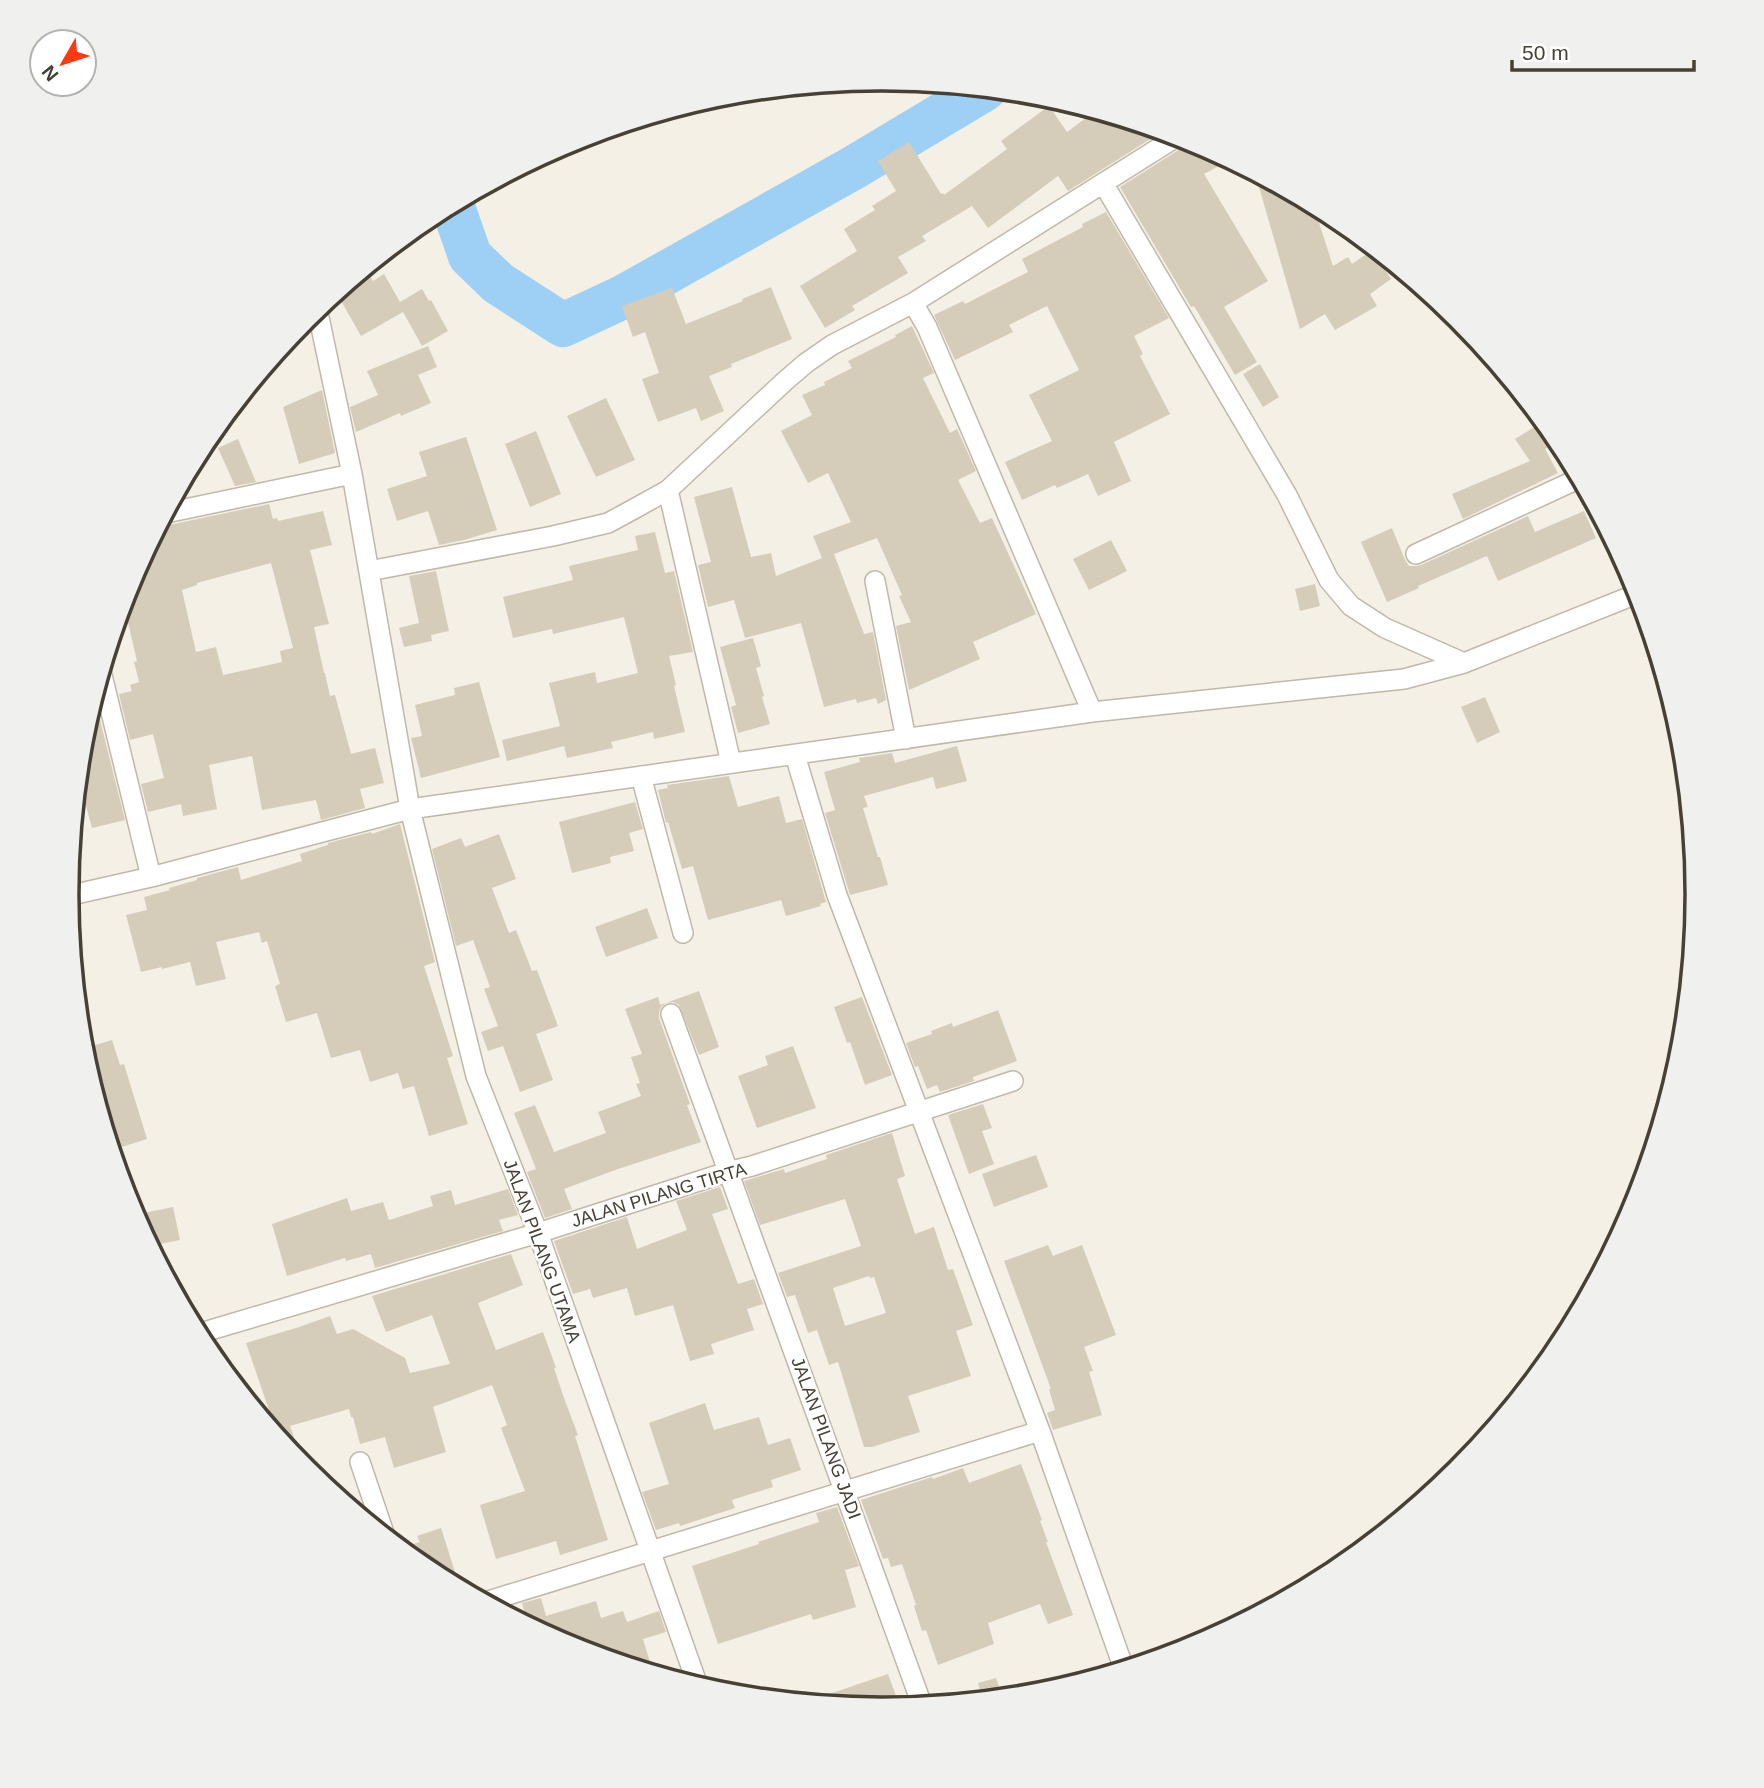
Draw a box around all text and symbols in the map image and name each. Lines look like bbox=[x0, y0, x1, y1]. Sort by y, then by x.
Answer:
north arrow bbox=[28, 28, 98, 98]
scale bar bbox=[1512, 28, 1694, 72]
text: 50 m bbox=[1522, 41, 1569, 64]
text: N bbox=[38, 61, 63, 85]
street label: JALAN PILANG UTAMA bbox=[499, 1157, 585, 1345]
street label: JALAN PILANG TIRTA bbox=[569, 1159, 749, 1231]
street label: JALAN PILANG JADI bbox=[787, 1354, 865, 1522]

